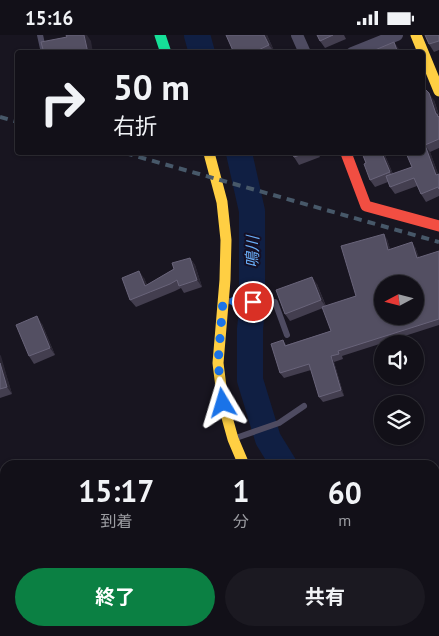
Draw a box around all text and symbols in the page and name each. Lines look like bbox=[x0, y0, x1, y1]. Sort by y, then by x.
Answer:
text: 15:16 bbox=[25, 6, 73, 30]
text: 50 m bbox=[113, 64, 190, 110]
icon: right bbox=[30, 70, 95, 135]
text: 右折 bbox=[113, 112, 157, 140]
water label: 鳴川 bbox=[242, 234, 262, 268]
north arrow bbox=[374, 275, 424, 325]
map controls bbox=[374, 275, 424, 445]
pin bbox=[232, 281, 274, 323]
icon: arrive bbox=[239, 288, 267, 316]
button: sound bbox=[374, 335, 424, 385]
position arrow bbox=[196, 376, 248, 428]
button: layers bbox=[374, 395, 424, 445]
text: 15:17 bbox=[78, 471, 154, 510]
text: 1 bbox=[233, 471, 250, 510]
text: 60 bbox=[328, 473, 362, 512]
text: m bbox=[338, 510, 351, 530]
text: 到着 bbox=[100, 511, 132, 531]
text: 分 bbox=[233, 511, 249, 531]
button: 終了 bbox=[15, 568, 215, 626]
button: 共有 bbox=[225, 568, 425, 626]

